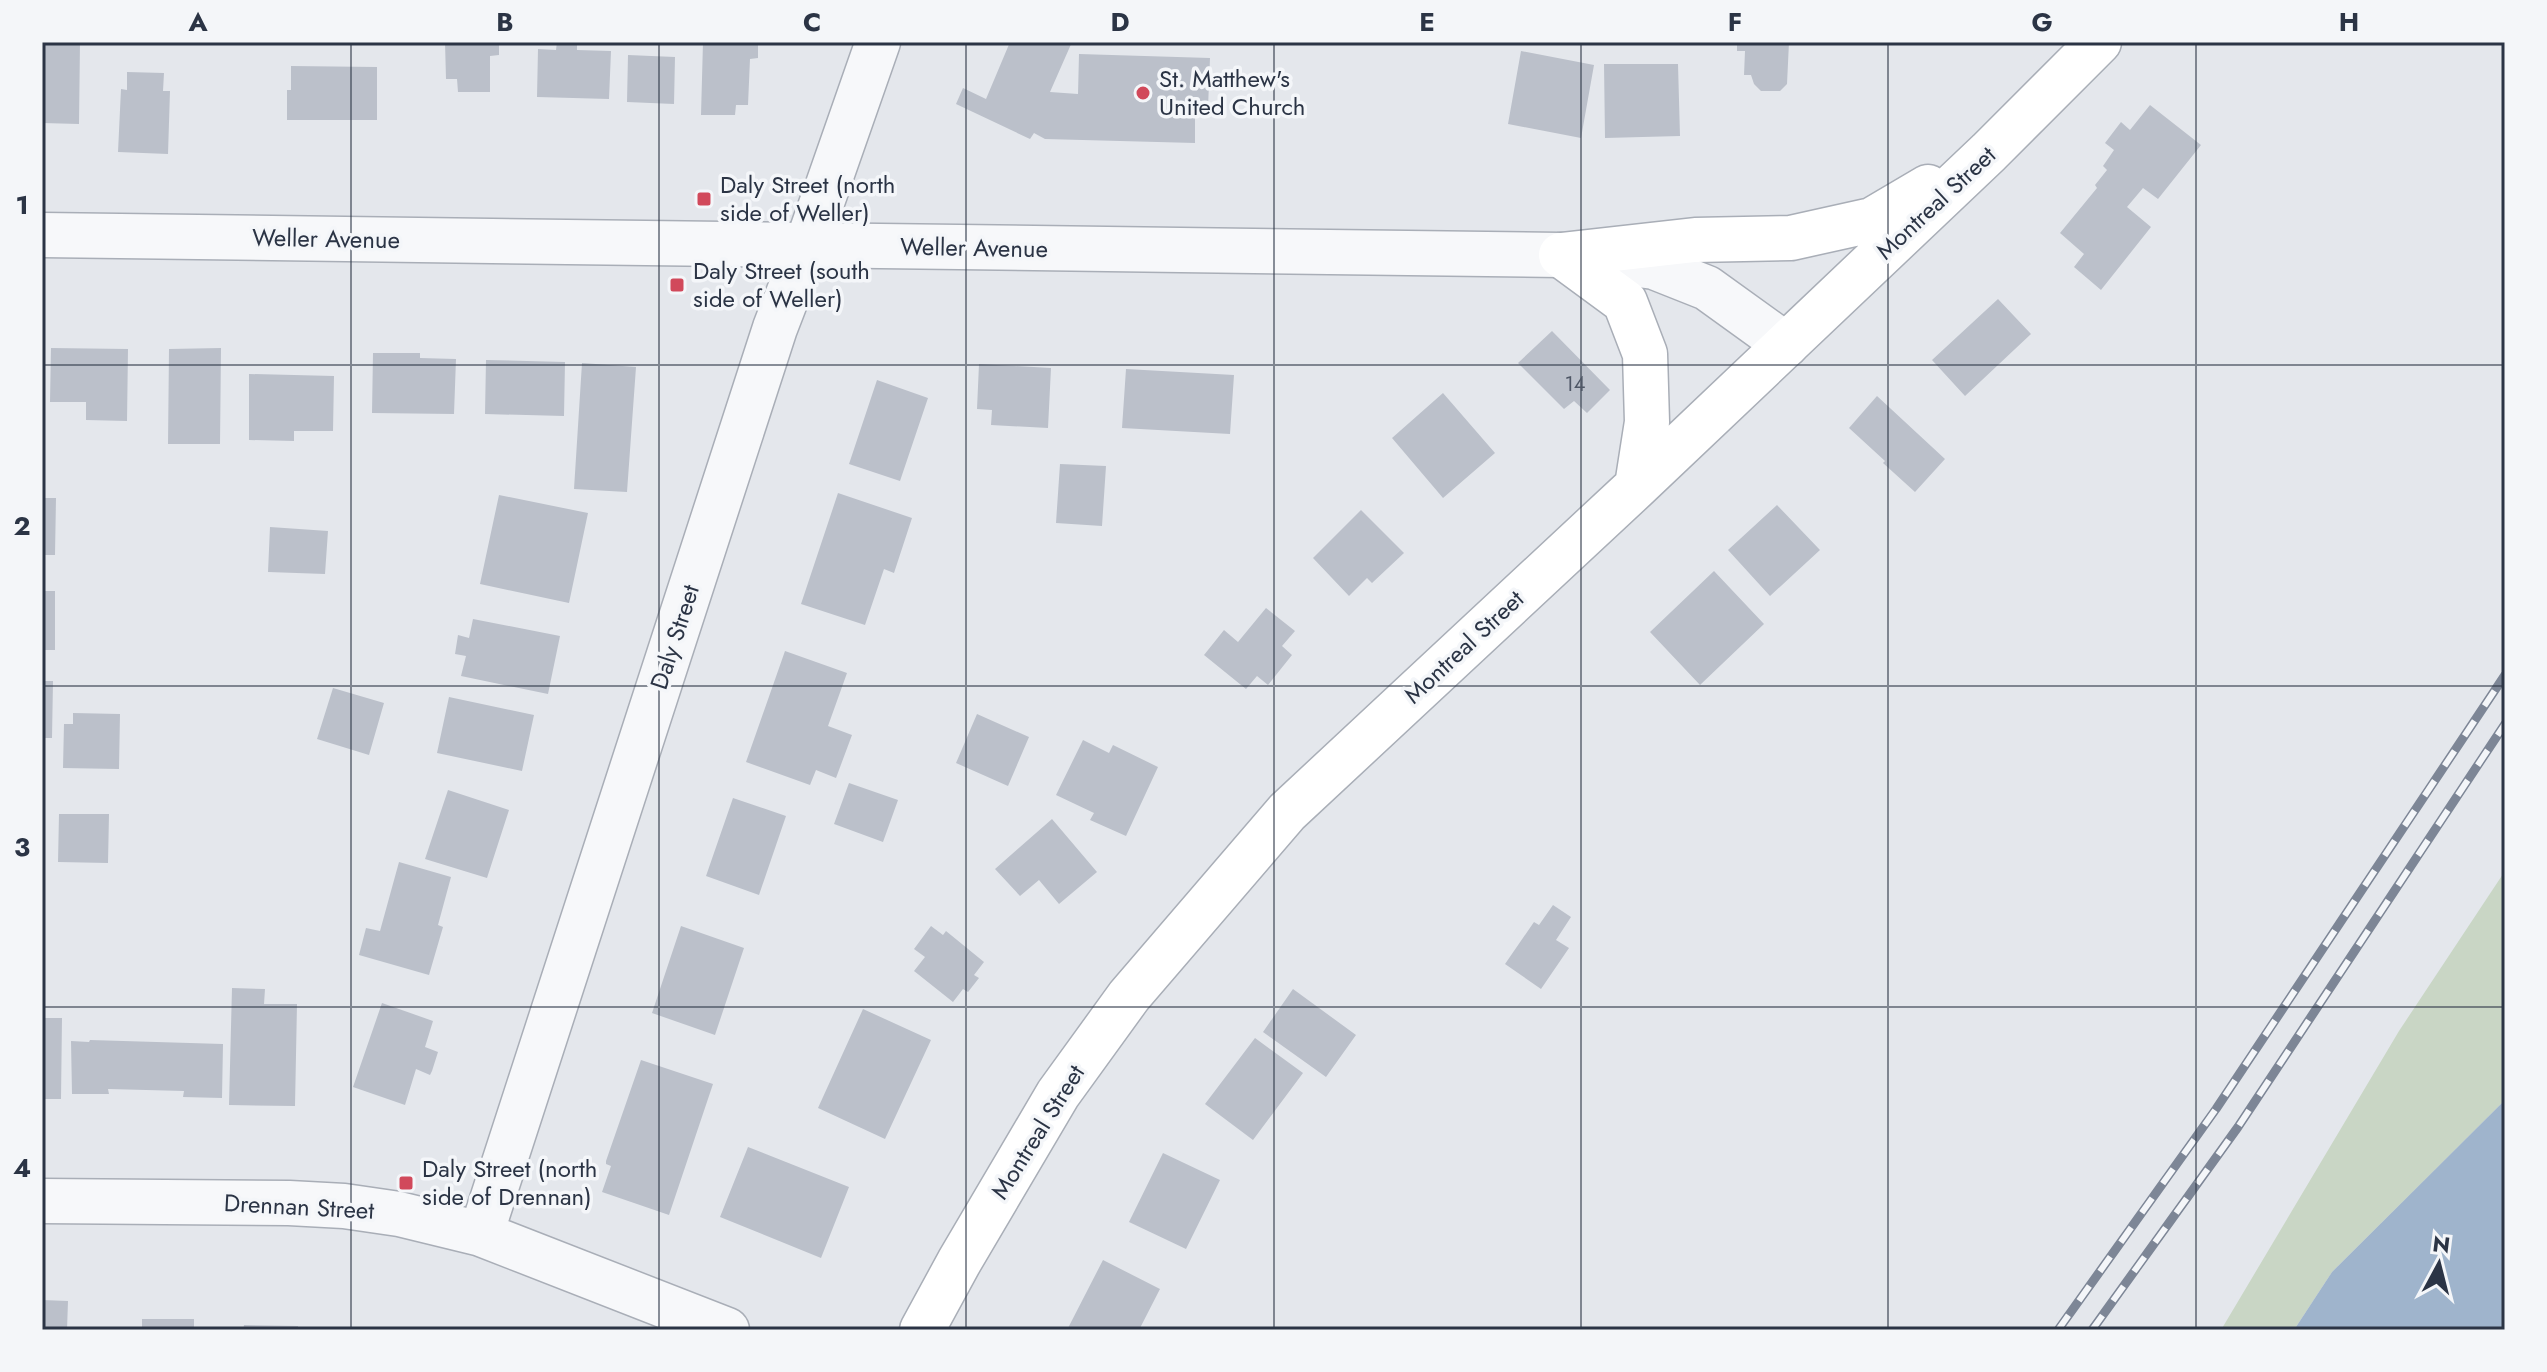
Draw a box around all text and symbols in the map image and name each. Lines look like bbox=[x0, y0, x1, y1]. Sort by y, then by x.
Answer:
text: A bbox=[187, 3, 208, 41]
text: B bbox=[496, 3, 514, 41]
text: C bbox=[803, 3, 821, 41]
text: D bbox=[1110, 3, 1130, 41]
text: E bbox=[1419, 3, 1435, 41]
text: F bbox=[1728, 3, 1742, 41]
text: G bbox=[2031, 3, 2053, 41]
text: H bbox=[2339, 3, 2359, 41]
place label: St. Matthew's United Church bbox=[1159, 61, 1305, 124]
marker: St. Matthew's United Church bbox=[1134, 84, 1152, 102]
street label: Montreal Street bbox=[1868, 138, 2004, 267]
place label: Daly Street (north side of Weller) bbox=[720, 167, 895, 230]
text: 1 bbox=[15, 186, 29, 224]
marker: Daly Street (north side of Weller) bbox=[695, 190, 713, 208]
street label: Weller Avenue bbox=[252, 220, 400, 257]
street label: Weller Avenue bbox=[900, 229, 1048, 266]
place label: Daly Street (south side of Weller) bbox=[693, 253, 870, 316]
marker: Daly Street (south side of Weller) bbox=[668, 276, 686, 294]
house number: 14 bbox=[1565, 370, 1586, 399]
text: 2 bbox=[13, 507, 31, 545]
street label: Daly Street bbox=[641, 580, 708, 694]
street label: Montreal Street bbox=[1396, 582, 1532, 711]
text: 3 bbox=[14, 828, 30, 866]
street label: Montreal Street bbox=[982, 1058, 1093, 1206]
text: 4 bbox=[13, 1149, 31, 1187]
place label: Daly Street (north side of Drennan) bbox=[422, 1151, 597, 1214]
marker: Daly Street (north side of Drennan) bbox=[397, 1174, 415, 1192]
street label: Drennan Street bbox=[223, 1185, 375, 1228]
north arrow bbox=[2399, 1224, 2479, 1304]
text: N bbox=[2431, 1227, 2452, 1261]

